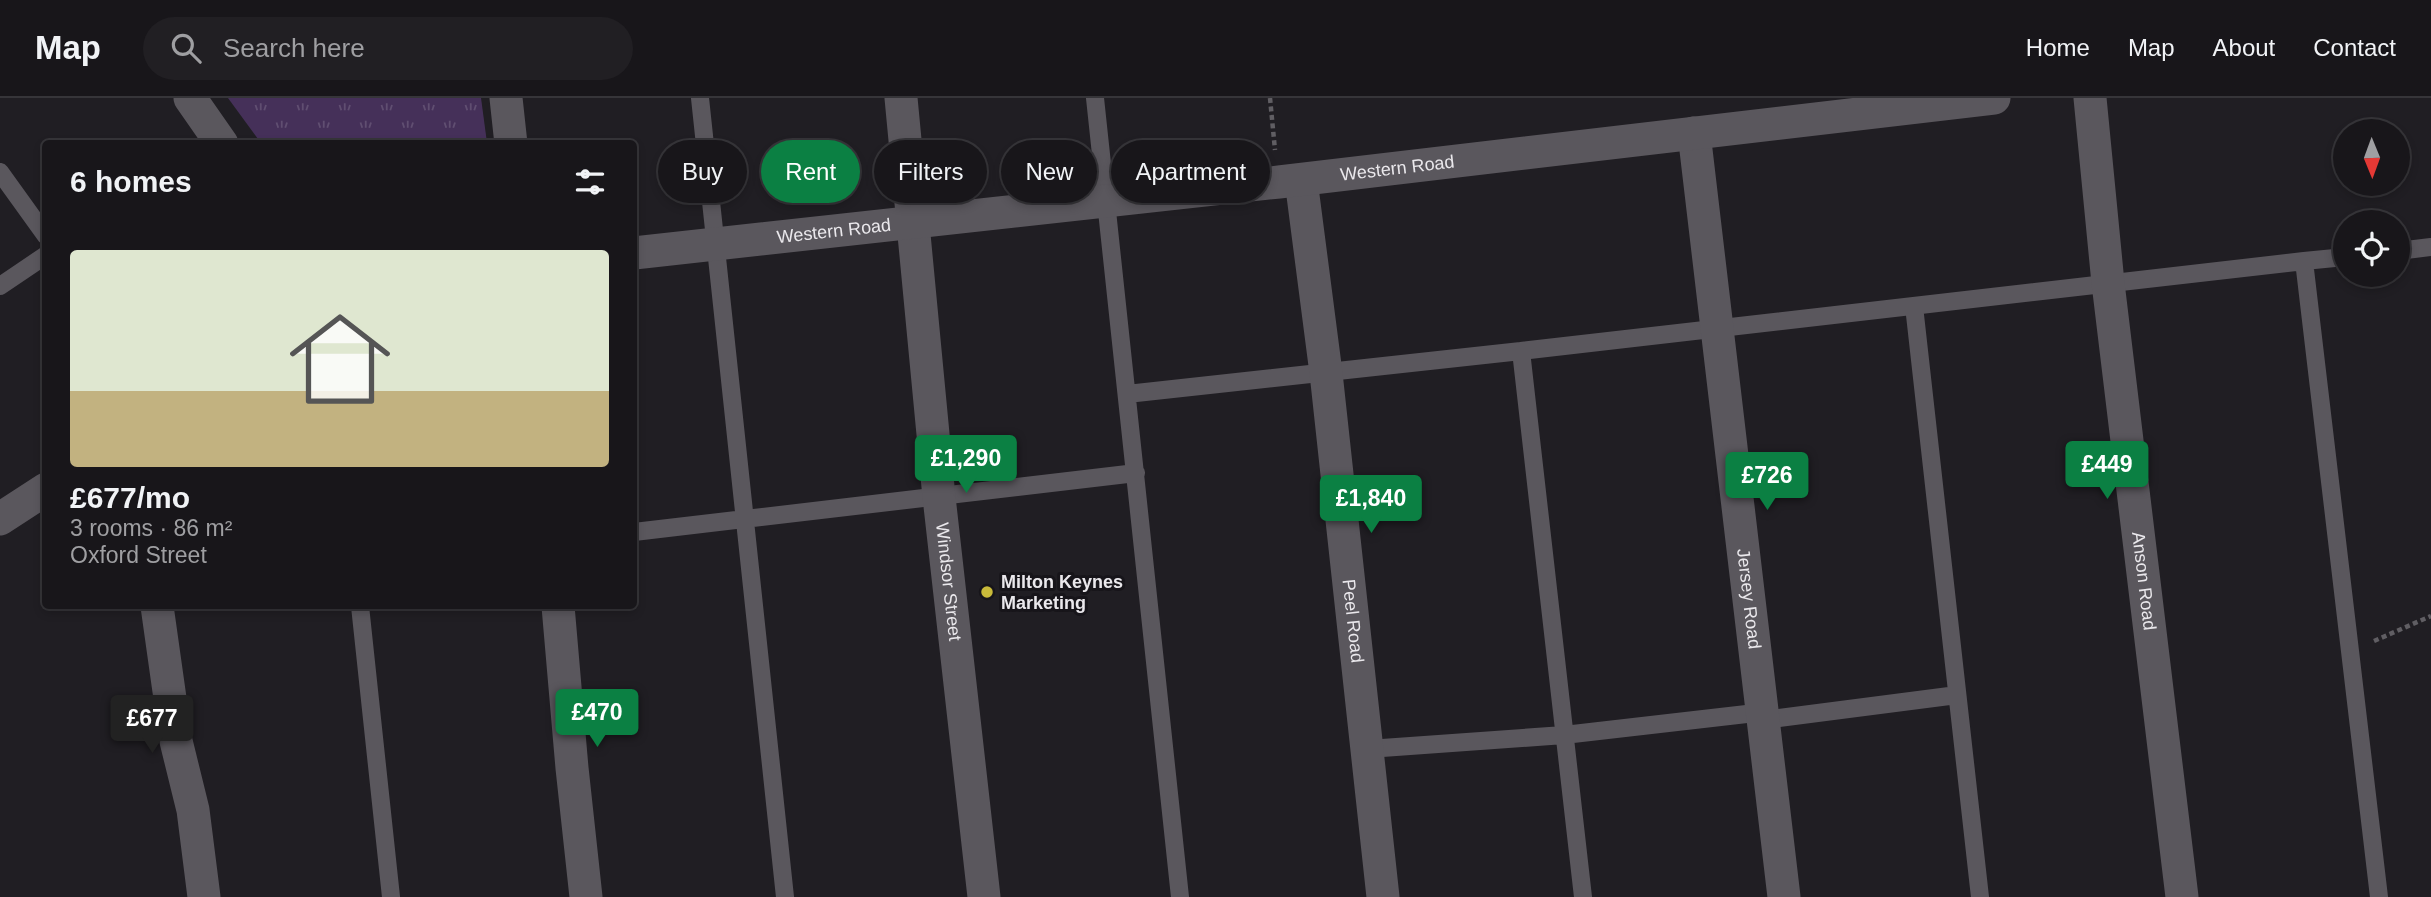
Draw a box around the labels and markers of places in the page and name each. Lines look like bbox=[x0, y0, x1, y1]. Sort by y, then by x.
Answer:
pin: £1,290 bbox=[909, 436, 1023, 495]
pin: £449 bbox=[2066, 442, 2148, 501]
pin: £726 bbox=[1726, 452, 1808, 512]
pin: £1,840 bbox=[1314, 476, 1428, 535]
place label: Milton Keynes Marketing bbox=[1001, 572, 1123, 613]
marker: Milton Keynes Marketing bbox=[979, 584, 995, 600]
pin: £470 bbox=[556, 690, 638, 749]
pin: £677 bbox=[111, 696, 193, 755]

